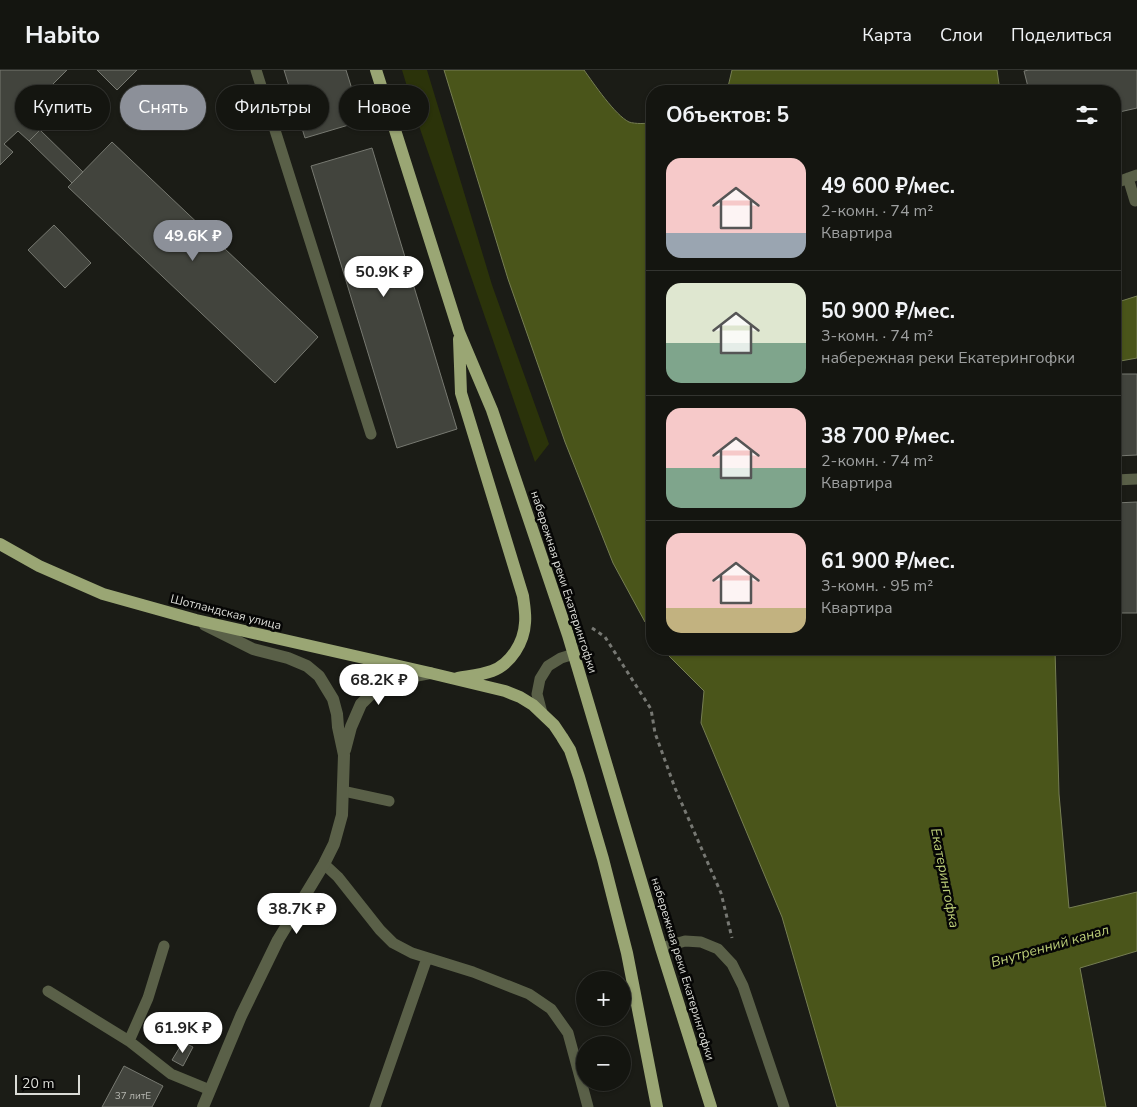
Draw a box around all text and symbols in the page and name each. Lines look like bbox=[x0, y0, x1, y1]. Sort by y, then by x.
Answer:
text: Habito bbox=[25, 19, 100, 51]
text: Карта bbox=[862, 23, 912, 47]
text: Слои bbox=[940, 23, 983, 47]
text: Поделиться bbox=[1011, 23, 1112, 47]
chip: Купить bbox=[15, 85, 110, 130]
chip: Снять bbox=[120, 85, 206, 130]
chip: Фильтры bbox=[216, 85, 329, 130]
chip: Новое bbox=[339, 85, 429, 130]
text: Объектов: 5 bbox=[666, 101, 789, 129]
icon: filters bbox=[1073, 101, 1101, 129]
text: 49 600 ₽/мес. bbox=[821, 172, 955, 200]
icon: home bbox=[706, 178, 766, 238]
text: 2-комн. · 74 m² bbox=[821, 200, 933, 222]
pin: 49.6K ₽ bbox=[147, 220, 239, 262]
text: Квартира bbox=[821, 222, 893, 244]
text: 49.6K ₽ bbox=[164, 225, 222, 247]
pin: 50.9K ₽ bbox=[338, 256, 430, 298]
text: 50.9K ₽ bbox=[355, 261, 413, 283]
text: 50 900 ₽/мес. bbox=[821, 297, 955, 325]
icon: home bbox=[706, 303, 766, 363]
text: 3-комн. · 74 m² bbox=[821, 325, 933, 347]
text: набережная реки Екатерингофки bbox=[821, 347, 1075, 369]
text: 38 700 ₽/мес. bbox=[821, 422, 955, 450]
icon: home bbox=[706, 428, 766, 488]
text: 2-комн. · 74 m² bbox=[821, 450, 933, 472]
text: Квартира bbox=[821, 472, 893, 494]
street label: набережная реки Екатерингофки bbox=[527, 489, 601, 675]
text: 61 900 ₽/мес. bbox=[821, 547, 955, 575]
icon: home bbox=[706, 553, 766, 613]
text: 3-комн. · 95 m² bbox=[821, 575, 933, 597]
street label: Шотландская улица bbox=[169, 590, 283, 634]
text: Квартира bbox=[821, 597, 893, 619]
pin: 68.2K ₽ bbox=[333, 664, 425, 706]
text: 68.2K ₽ bbox=[350, 669, 408, 691]
water label: Екатерингофка bbox=[926, 826, 964, 930]
street label: набережная реки Екатерингофки bbox=[647, 876, 719, 1062]
pin: 38.7K ₽ bbox=[251, 892, 343, 935]
text: 38.7K ₽ bbox=[268, 898, 326, 920]
water label: Внутренний канал bbox=[989, 920, 1111, 972]
map controls bbox=[576, 971, 631, 1091]
button: + bbox=[576, 971, 631, 1026]
pin: 61.9K ₽ bbox=[137, 1012, 229, 1054]
text: 61.9K ₽ bbox=[154, 1017, 212, 1039]
button: − bbox=[576, 1036, 631, 1091]
scale bar bbox=[15, 1072, 80, 1095]
text: 20 m bbox=[22, 1074, 54, 1093]
house number: 37 литЕ bbox=[115, 1089, 151, 1103]

